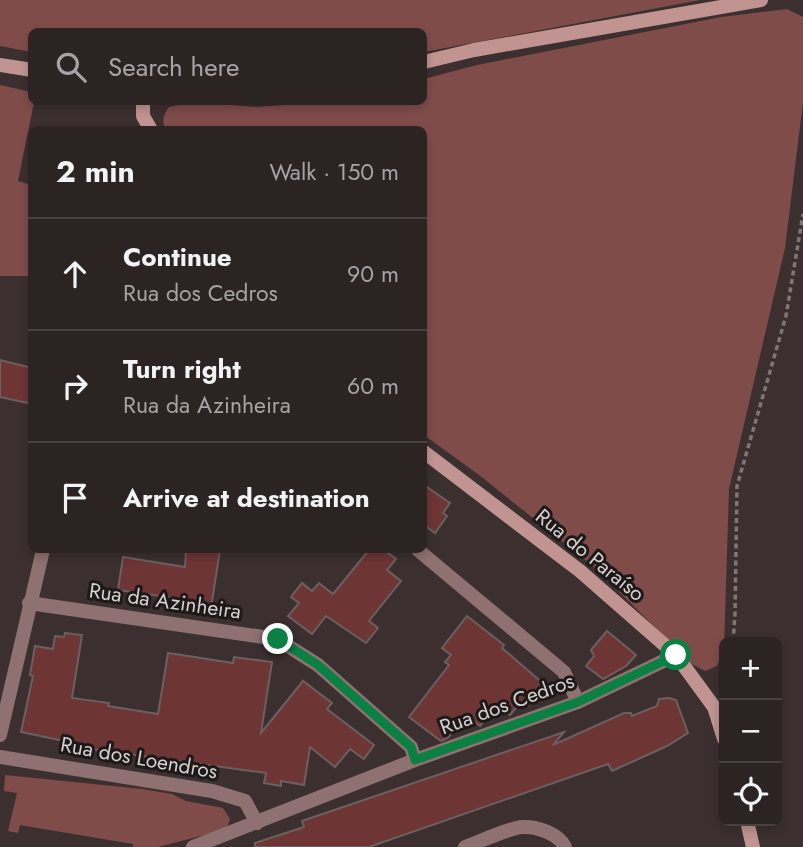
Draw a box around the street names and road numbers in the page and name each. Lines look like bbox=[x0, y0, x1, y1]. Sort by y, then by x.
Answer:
street label: Rua do Paraíso bbox=[529, 502, 651, 608]
street label: Rua da Azinheira bbox=[87, 575, 243, 627]
street label: Rua dos Cedros bbox=[435, 666, 579, 742]
street label: Rua dos Loendros bbox=[58, 729, 220, 787]

